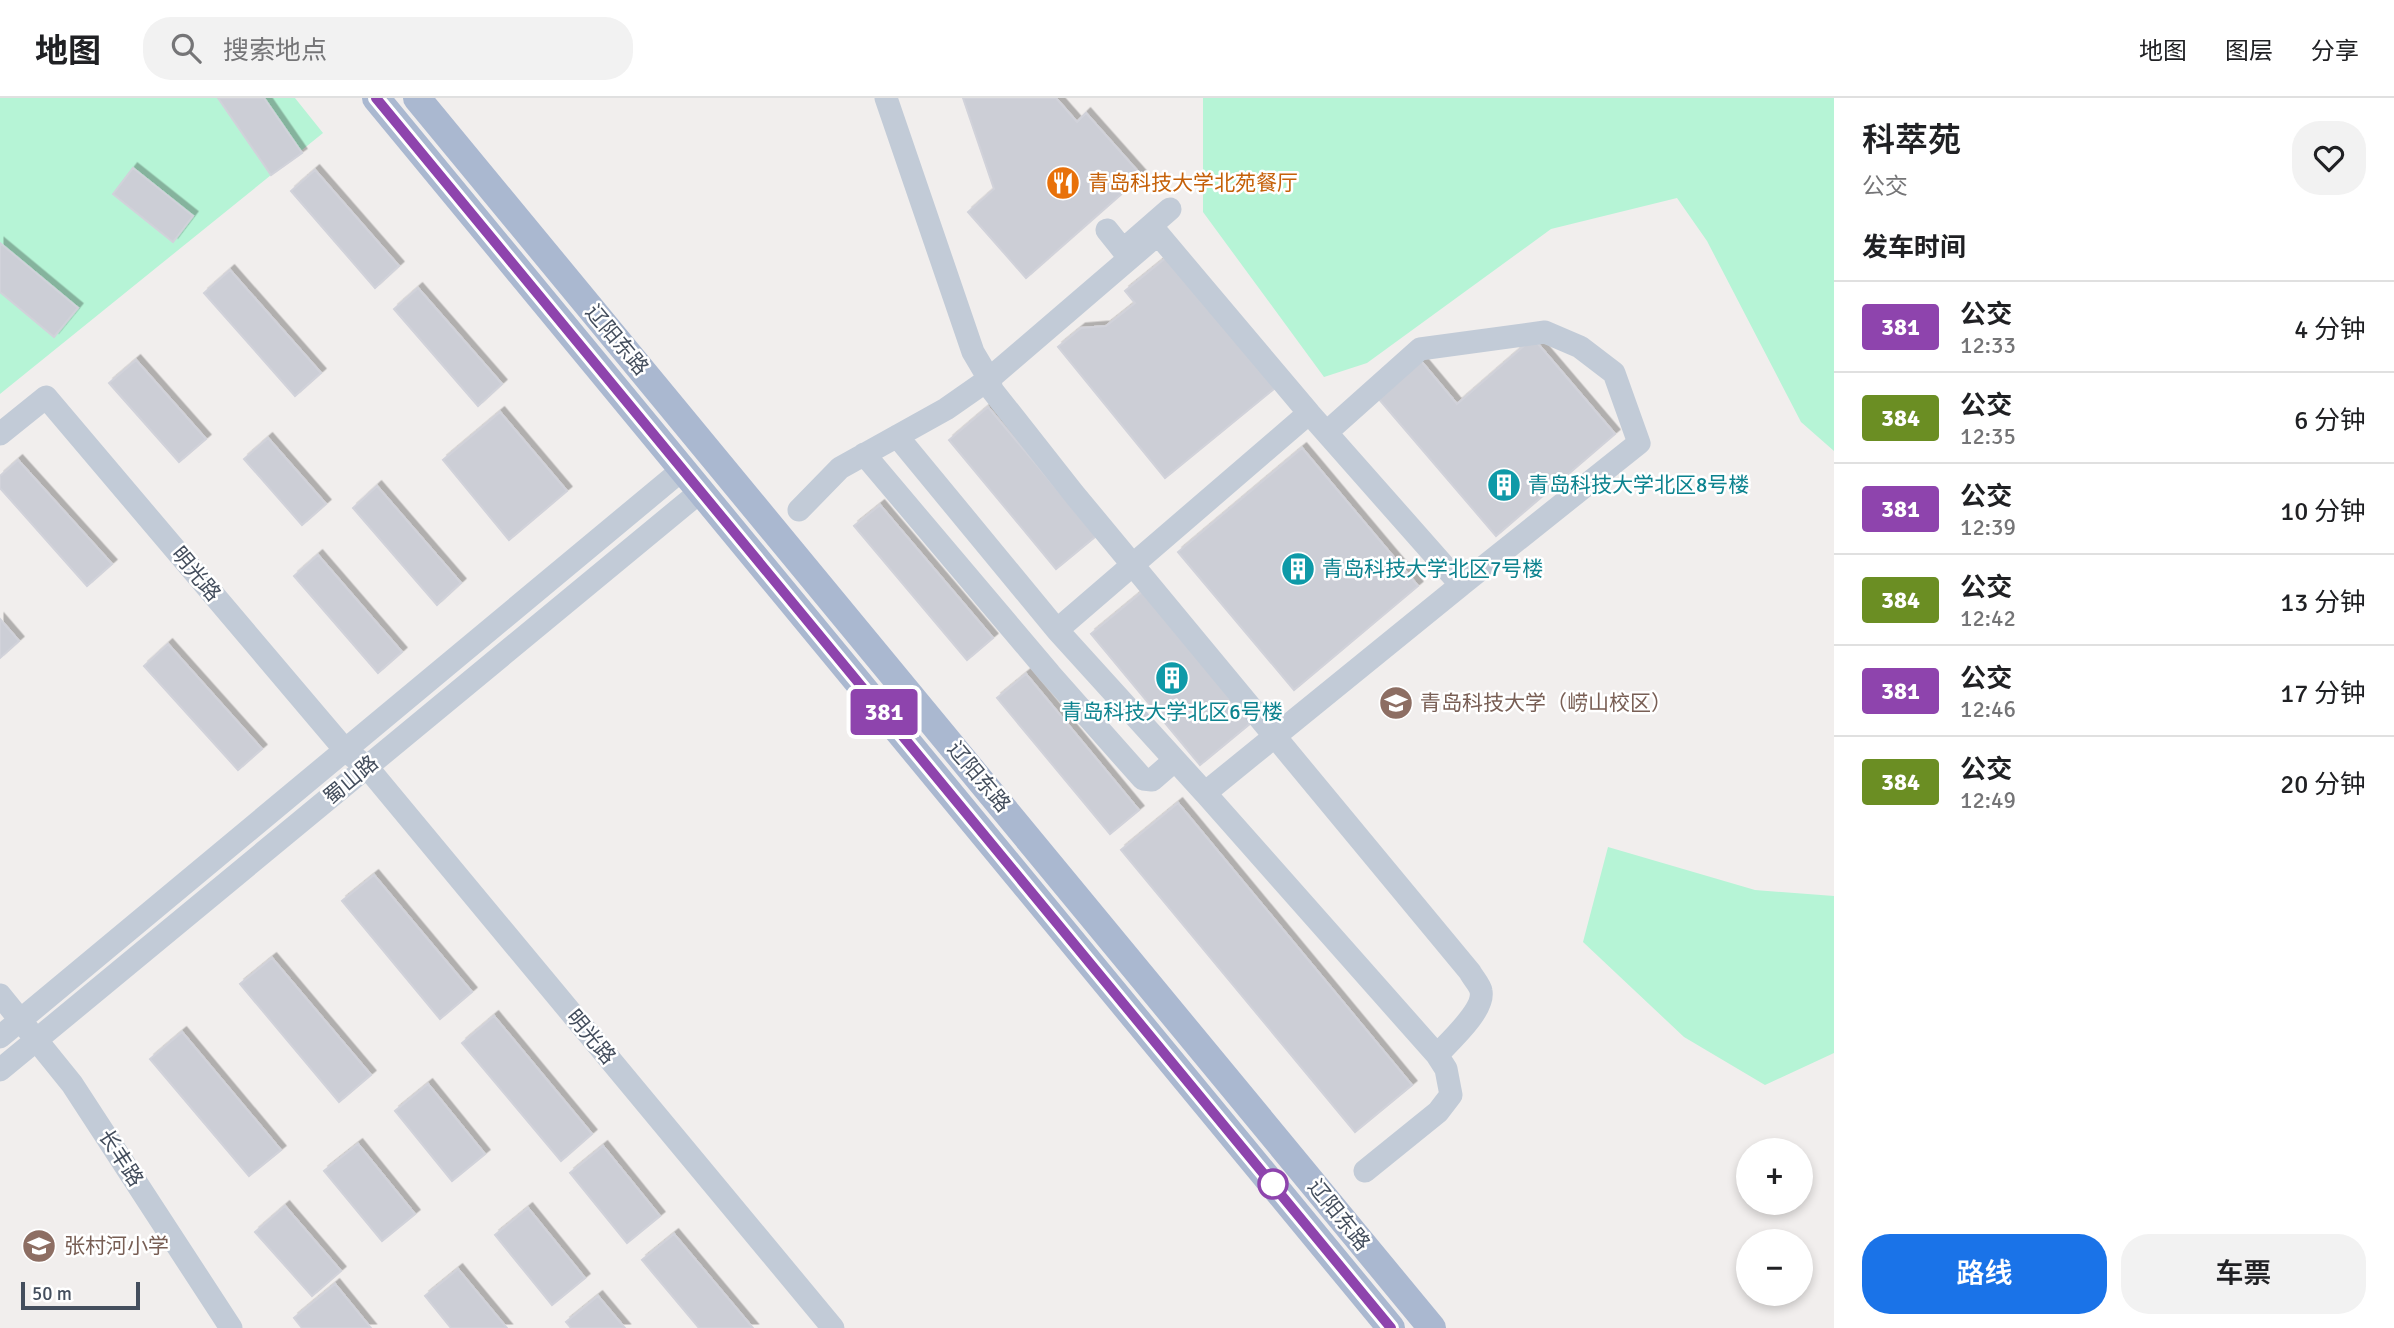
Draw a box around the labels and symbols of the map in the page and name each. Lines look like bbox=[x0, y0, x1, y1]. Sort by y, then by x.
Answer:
restaurant icon: 青岛科技大学北苑餐厅 bbox=[1044, 164, 1082, 202]
place label: 青岛科技大学北苑餐厅 bbox=[1088, 170, 1298, 196]
street label: 辽阳东路 bbox=[580, 299, 654, 381]
building icon: 青岛科技大学北区8号楼 bbox=[1485, 466, 1523, 504]
place label: 青岛科技大学北区8号楼 bbox=[1528, 472, 1749, 498]
street label: 明光路 bbox=[166, 542, 226, 606]
building icon: 青岛科技大学北区7号楼 bbox=[1279, 550, 1317, 588]
place label: 青岛科技大学北区7号楼 bbox=[1322, 556, 1543, 582]
building icon: 青岛科技大学北区6号楼 bbox=[1153, 659, 1191, 697]
school or university icon: 青岛科技大学（崂山校区） bbox=[1377, 684, 1415, 722]
line badge: 381 bbox=[844, 689, 924, 735]
place label: 青岛科技大学（崂山校区） bbox=[1420, 690, 1672, 716]
place label: 青岛科技大学北区6号楼 bbox=[1061, 699, 1283, 725]
street label: 辽阳东路 bbox=[942, 736, 1016, 818]
street label: 蜀山路 bbox=[319, 750, 383, 810]
street label: 明光路 bbox=[561, 1005, 621, 1069]
street label: 长丰路 bbox=[93, 1125, 149, 1191]
unlabelled marker bbox=[1258, 1169, 1288, 1199]
street label: 辽阳东路 bbox=[1302, 1174, 1376, 1256]
school or university icon: 张村河小学 bbox=[20, 1227, 58, 1265]
place label: 张村河小学 bbox=[64, 1233, 169, 1259]
scale bar bbox=[21, 1279, 140, 1311]

